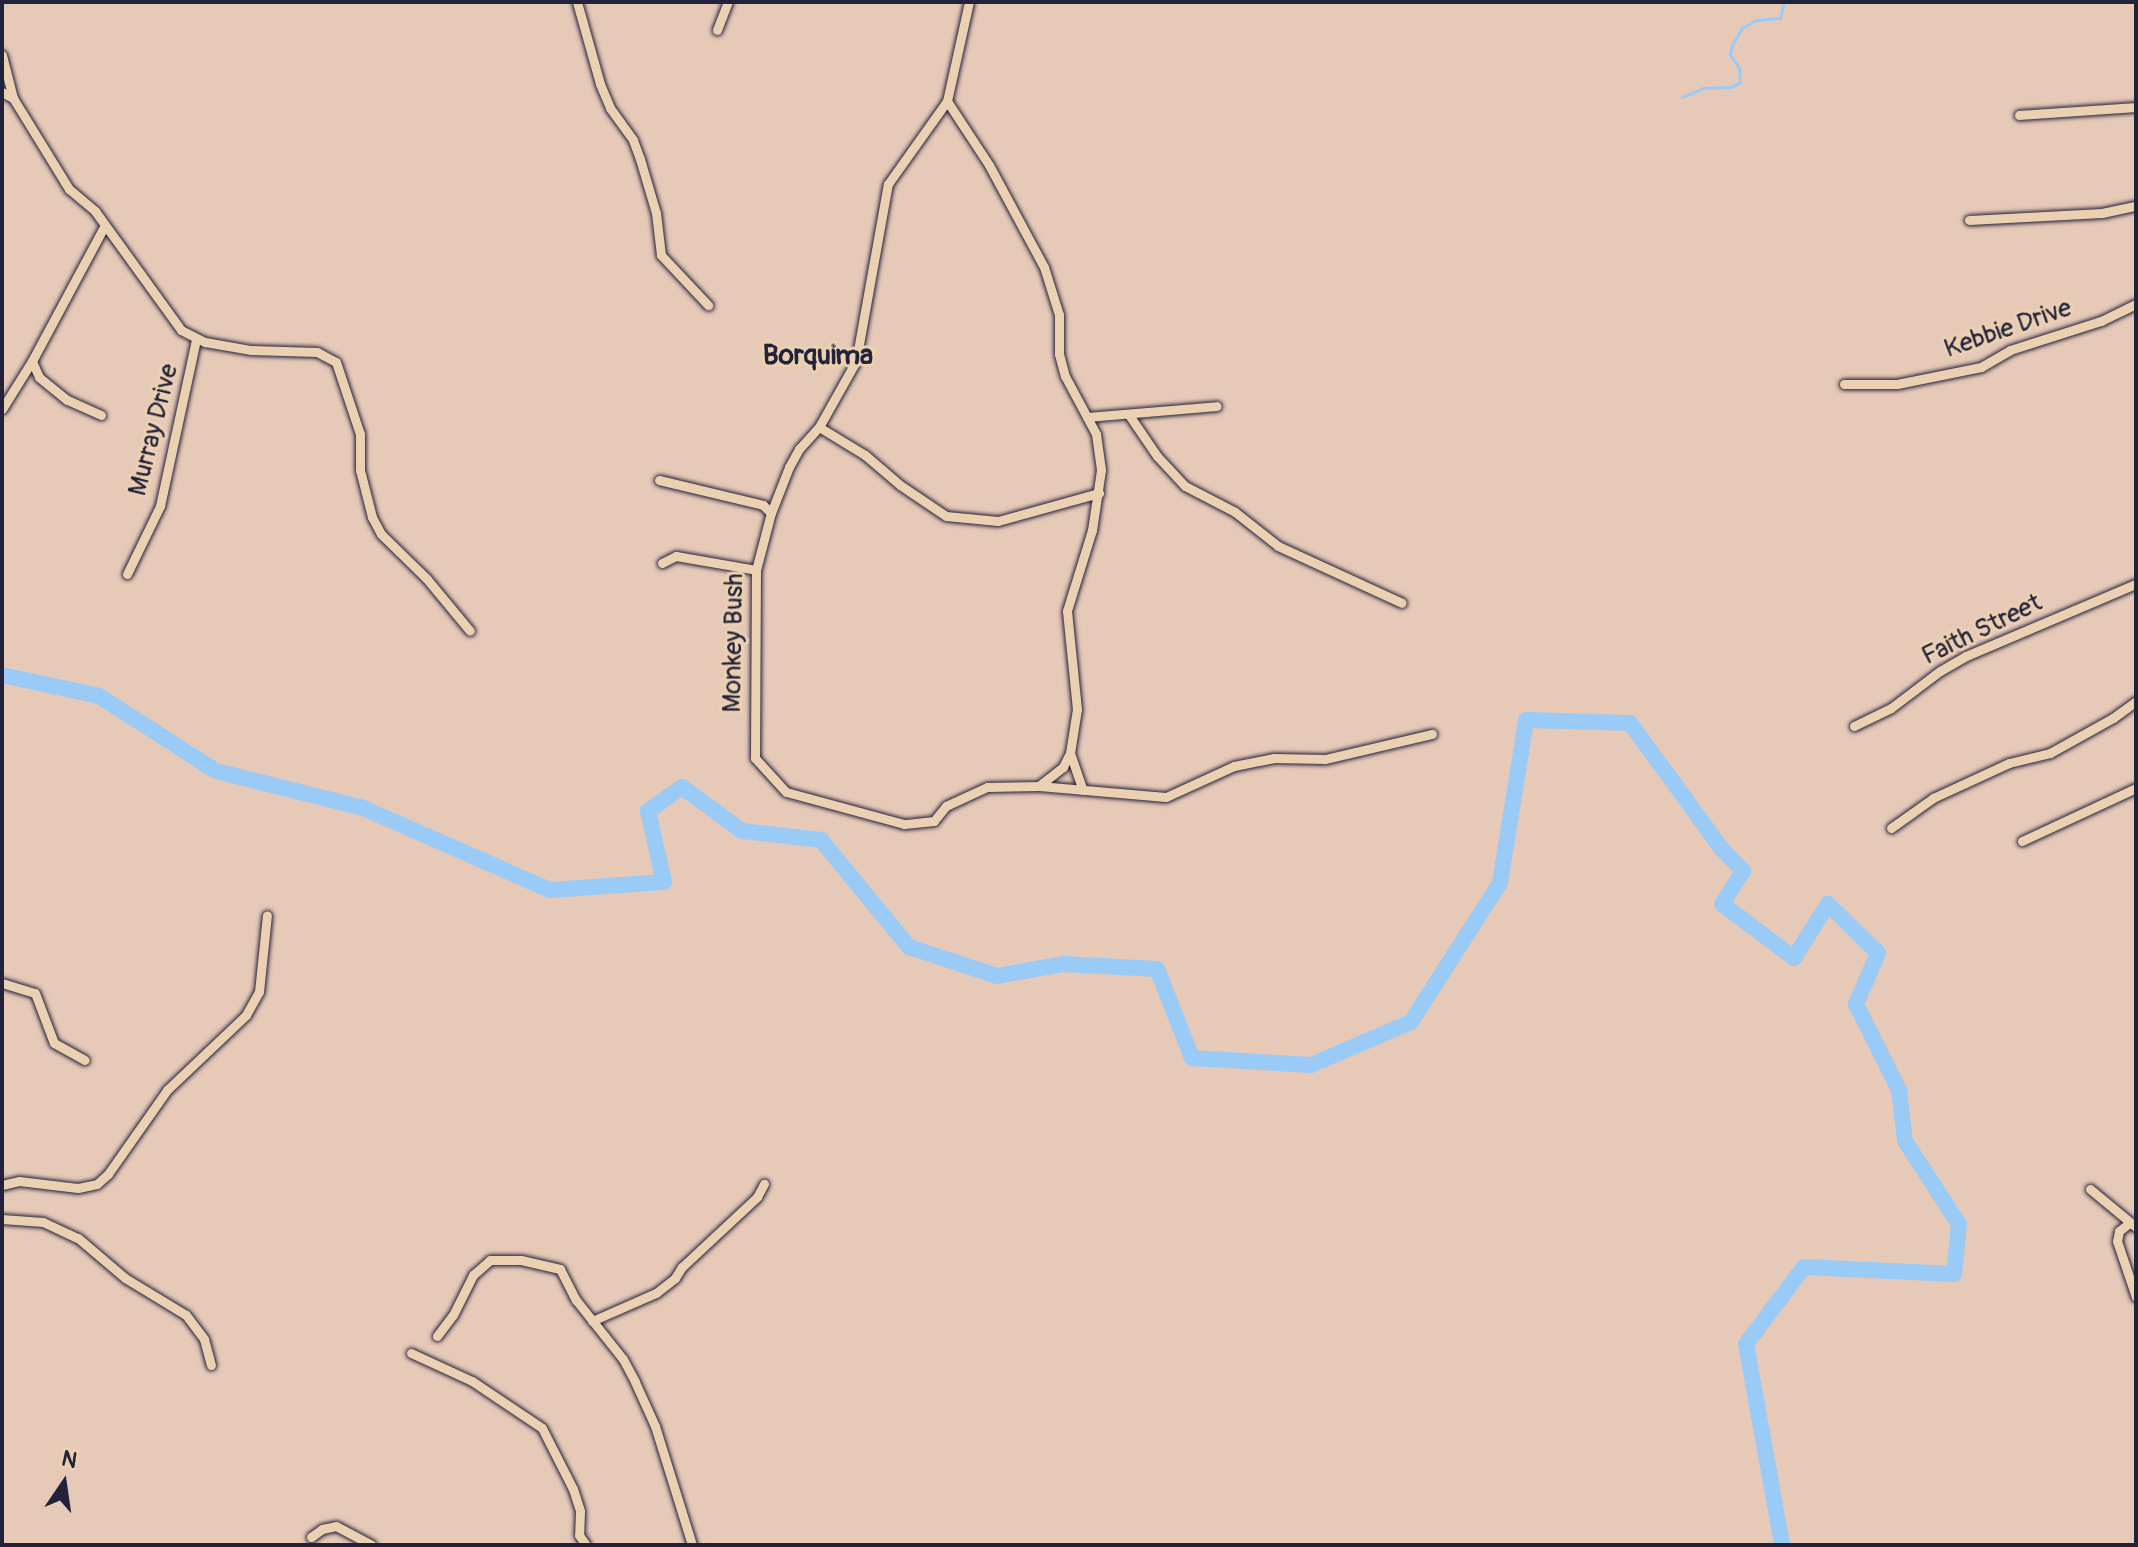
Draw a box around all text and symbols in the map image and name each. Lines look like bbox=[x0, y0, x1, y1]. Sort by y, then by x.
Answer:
street label: Kebbie Drive bbox=[1940, 293, 2076, 365]
district label: Borquima bbox=[763, 339, 873, 373]
street label: Murray Drive bbox=[123, 361, 185, 499]
street label: Monkey Bush bbox=[717, 573, 751, 713]
street label: Faith Street bbox=[1917, 588, 2047, 672]
north arrow bbox=[24, 1443, 104, 1523]
text: N bbox=[59, 1444, 80, 1475]

